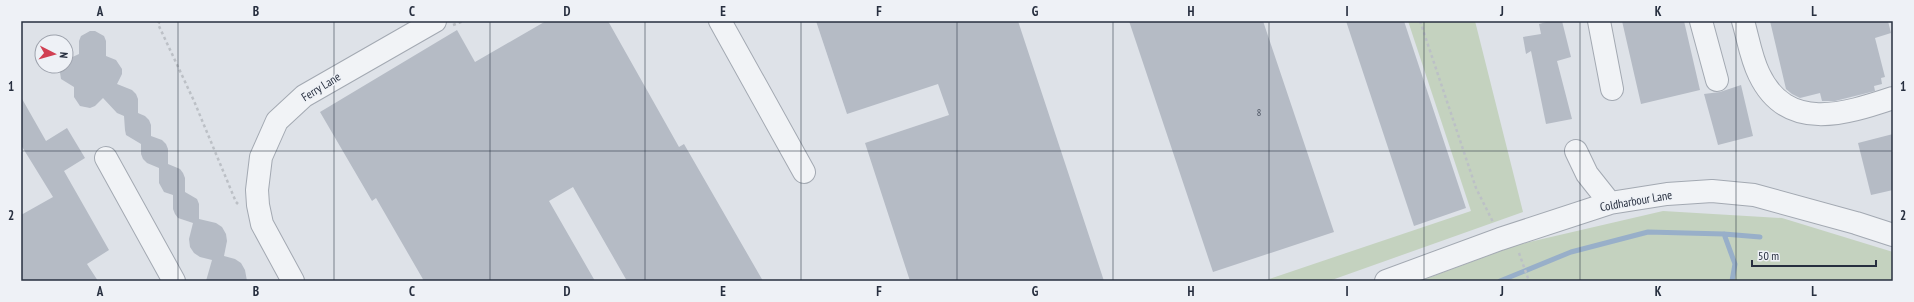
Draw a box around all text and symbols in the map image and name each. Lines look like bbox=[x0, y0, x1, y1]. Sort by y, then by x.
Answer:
text: A bbox=[96, 3, 104, 20]
text: B bbox=[253, 3, 259, 20]
text: C bbox=[409, 3, 415, 20]
text: D bbox=[564, 3, 571, 20]
text: E bbox=[720, 3, 726, 20]
text: F bbox=[876, 3, 882, 20]
text: G bbox=[1032, 3, 1039, 20]
text: H bbox=[1188, 3, 1195, 20]
text: I bbox=[1345, 3, 1349, 20]
text: J bbox=[1499, 3, 1504, 20]
text: K bbox=[1655, 3, 1662, 20]
text: L bbox=[1811, 3, 1817, 20]
north arrow bbox=[34, 34, 74, 74]
text: N bbox=[57, 51, 71, 59]
street label: Ferry Lane bbox=[299, 69, 343, 104]
text: 1 bbox=[8, 78, 14, 95]
text: 1 bbox=[1900, 78, 1906, 95]
house number: 8 bbox=[1257, 106, 1261, 119]
street label: Coldharbour Lane bbox=[1599, 187, 1673, 214]
text: 2 bbox=[8, 207, 14, 224]
text: 2 bbox=[1900, 207, 1906, 224]
scale bar bbox=[1752, 242, 1876, 268]
text: 50 m bbox=[1758, 248, 1779, 263]
text: A bbox=[96, 283, 104, 300]
text: B bbox=[253, 283, 259, 300]
text: C bbox=[409, 283, 415, 300]
text: D bbox=[564, 283, 571, 300]
text: E bbox=[720, 283, 726, 300]
text: F bbox=[876, 283, 882, 300]
text: G bbox=[1032, 283, 1039, 300]
text: H bbox=[1188, 283, 1195, 300]
text: I bbox=[1345, 283, 1349, 300]
text: J bbox=[1499, 283, 1504, 300]
text: K bbox=[1655, 283, 1662, 300]
text: L bbox=[1811, 283, 1817, 300]

